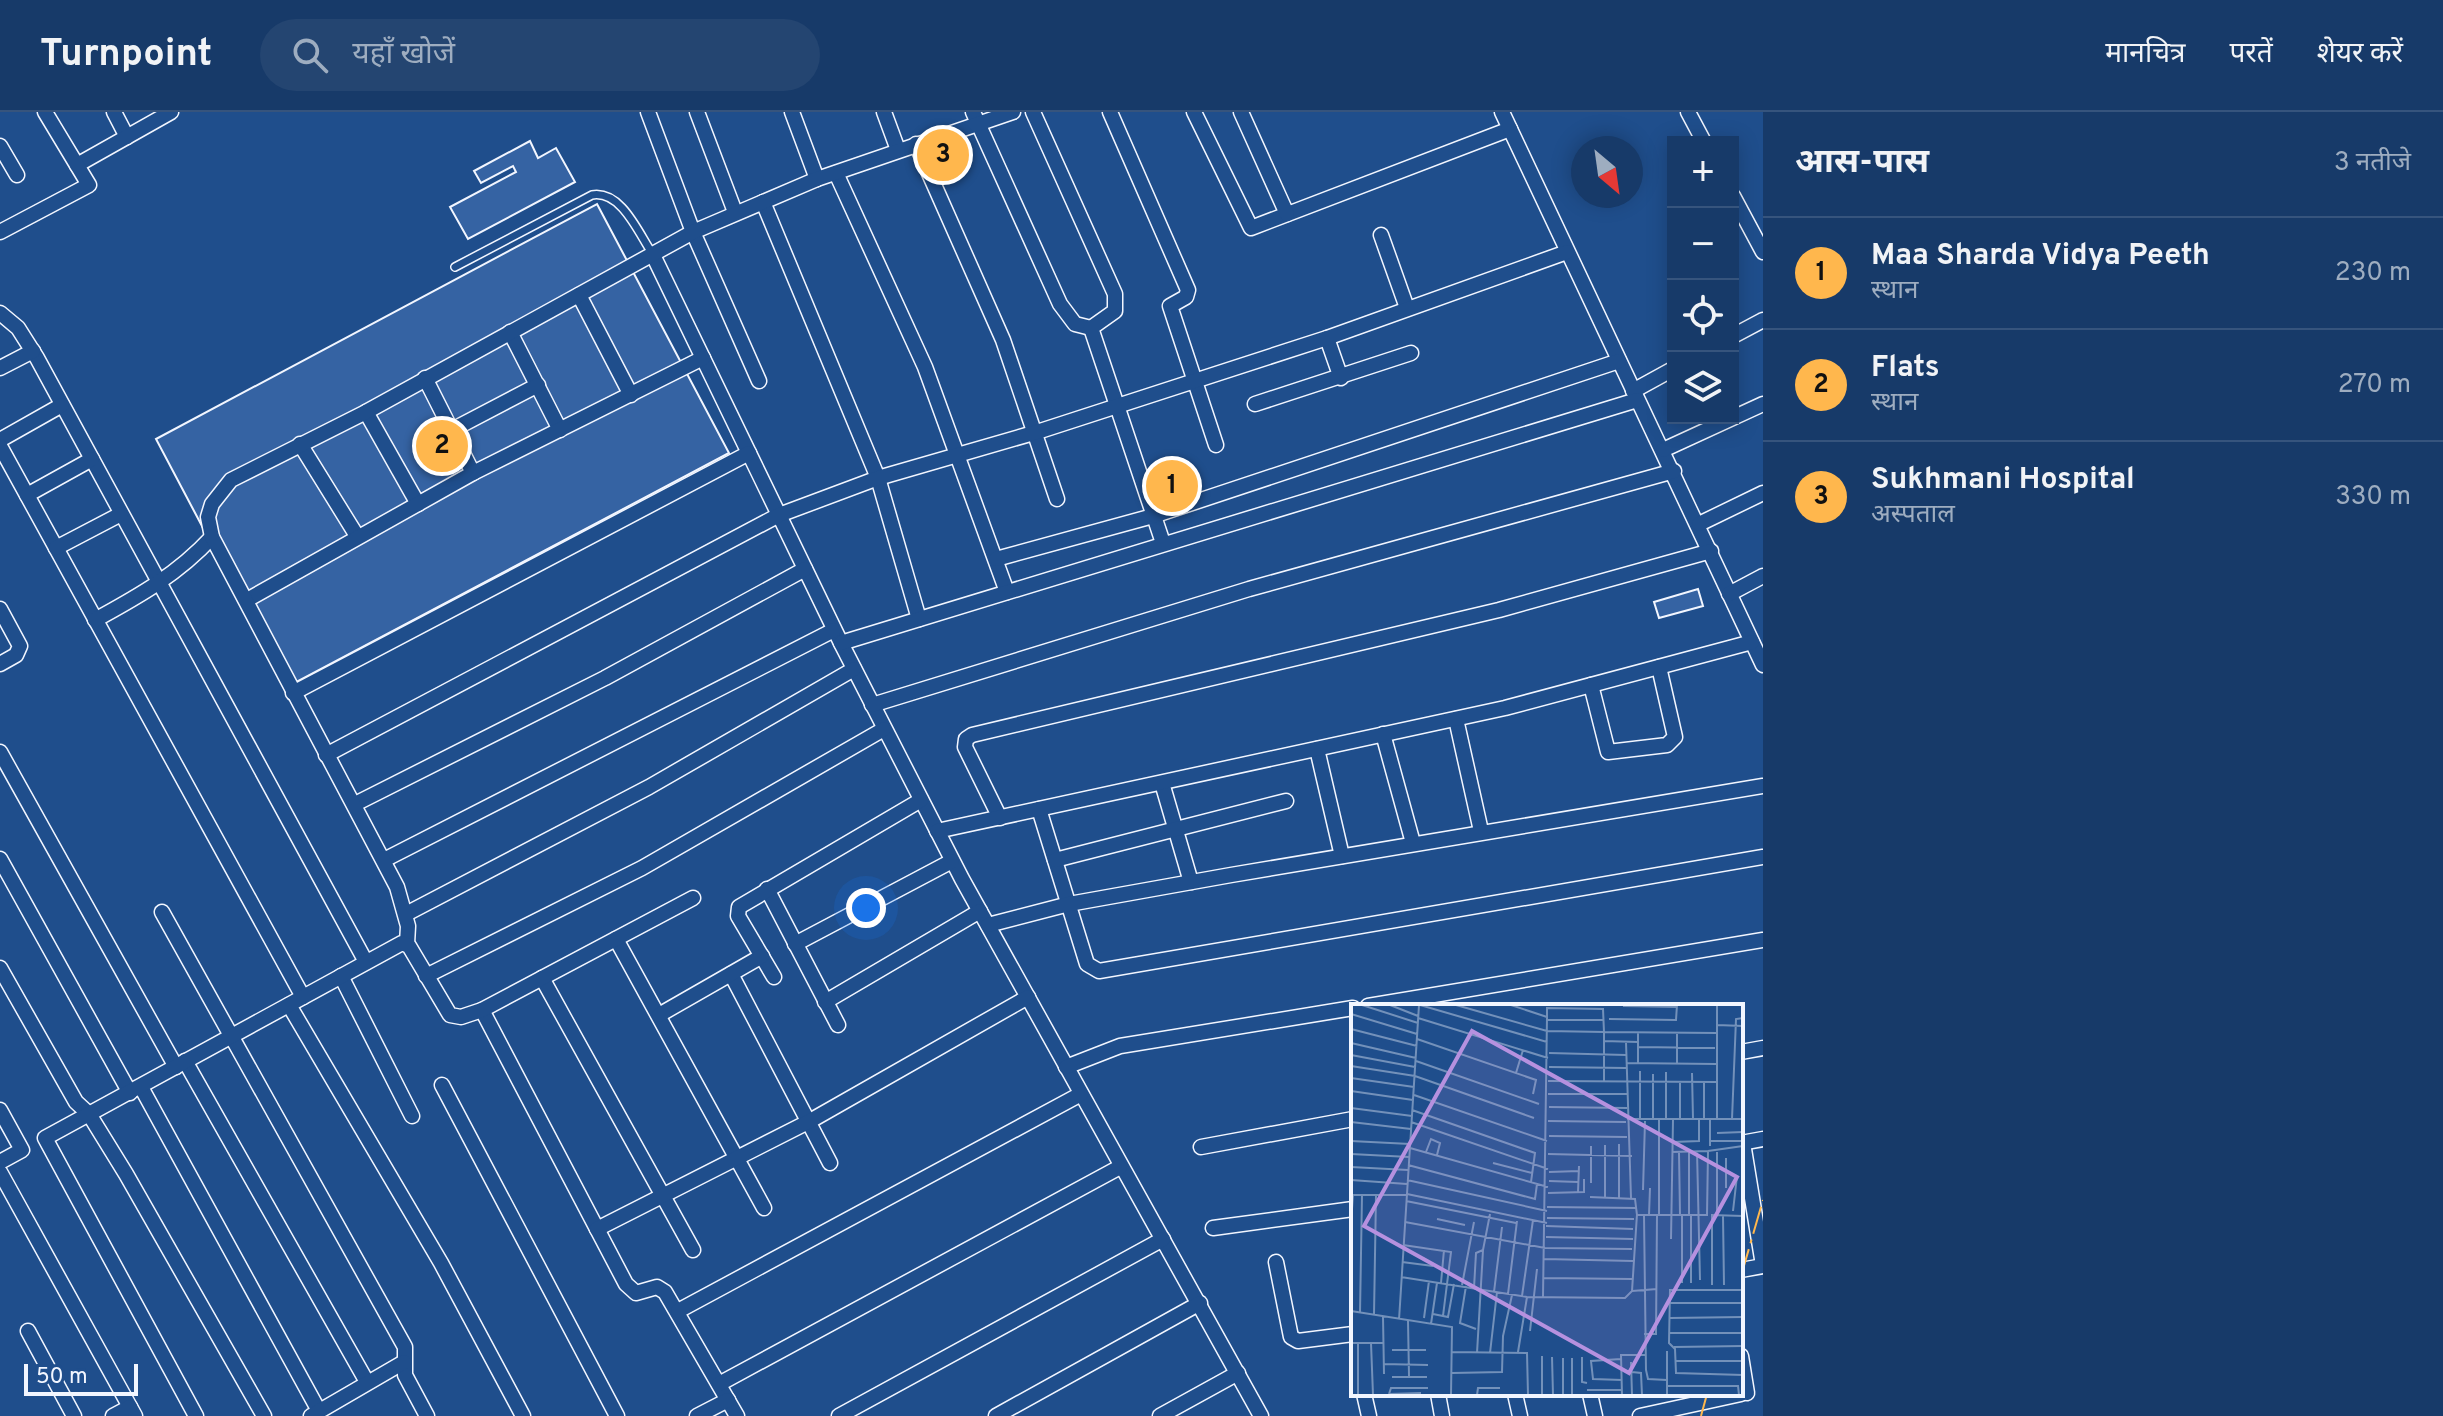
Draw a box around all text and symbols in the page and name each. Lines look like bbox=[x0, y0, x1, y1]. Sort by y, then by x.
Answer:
search box bbox=[260, 19, 820, 91]
text: Turnpoint bbox=[40, 31, 212, 80]
icon: search bbox=[288, 33, 332, 77]
text: यहाँ खोजें bbox=[352, 37, 455, 74]
text: मानचित्र bbox=[2105, 37, 2185, 73]
text: परतें bbox=[2229, 37, 2273, 73]
text: शेयर करें bbox=[2317, 37, 2403, 73]
pin: 3 bbox=[917, 125, 969, 185]
north arrow bbox=[1571, 136, 1643, 208]
map controls bbox=[1667, 136, 1739, 424]
button: + bbox=[1667, 136, 1739, 208]
text: आस-पास bbox=[1795, 142, 1929, 185]
text: 3 नतीजे bbox=[2334, 147, 2411, 180]
button: − bbox=[1667, 208, 1739, 280]
text: Maa Sharda Vidya Peeth bbox=[1871, 238, 2210, 275]
text: 1 bbox=[1816, 257, 1826, 290]
text: 230 m bbox=[2335, 257, 2411, 290]
text: स्थान bbox=[1871, 275, 1918, 308]
button: locate bbox=[1667, 280, 1739, 352]
text: Flats bbox=[1871, 350, 1940, 387]
button: layers bbox=[1667, 352, 1739, 424]
text: 2 bbox=[1813, 369, 1829, 402]
text: 270 m bbox=[2338, 369, 2411, 402]
text: स्थान bbox=[1871, 387, 1918, 420]
pin: 2 bbox=[416, 416, 468, 476]
pin: 1 bbox=[1146, 456, 1198, 516]
text: Sukhmani Hospital bbox=[1871, 462, 2135, 499]
text: 3 bbox=[1813, 481, 1829, 514]
text: 330 m bbox=[2335, 481, 2411, 514]
text: अस्पताल bbox=[1871, 499, 1955, 532]
your location bbox=[846, 888, 886, 928]
inset map bbox=[1351, 1004, 1743, 1396]
scale bar bbox=[24, 1360, 138, 1396]
text: 50 m bbox=[36, 1364, 88, 1391]

